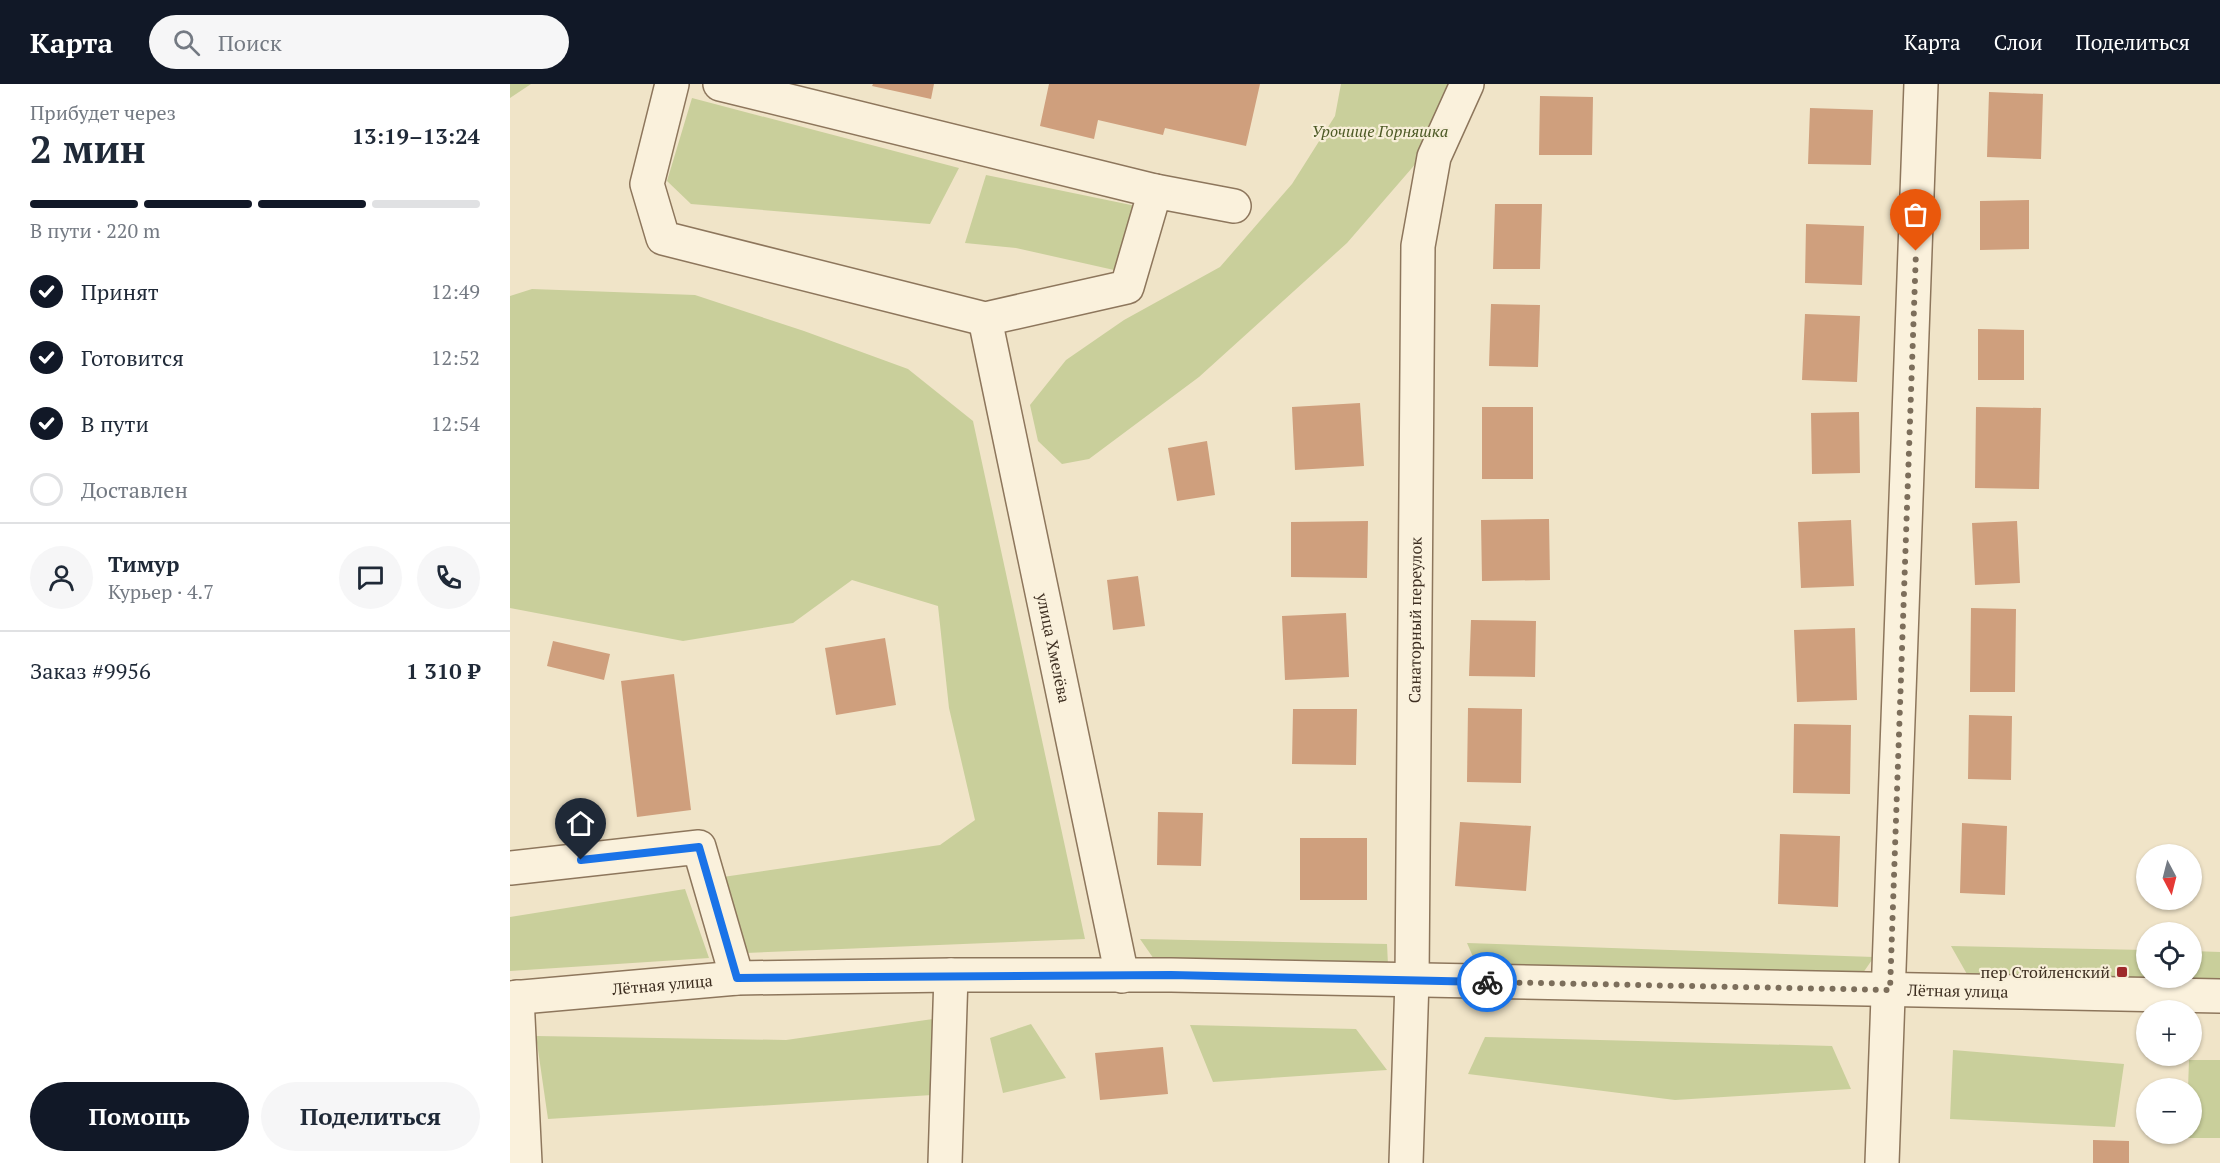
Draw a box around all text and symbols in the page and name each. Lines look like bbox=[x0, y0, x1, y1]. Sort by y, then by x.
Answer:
search box bbox=[149, 15, 569, 69]
text: Карта bbox=[30, 24, 113, 61]
icon: search bbox=[170, 26, 203, 59]
text: Поиск bbox=[218, 28, 282, 57]
text: Карта bbox=[1904, 28, 1961, 56]
text: Слои bbox=[1994, 28, 2043, 56]
text: Поделиться bbox=[2076, 28, 2190, 56]
text: Прибудет через bbox=[30, 99, 176, 126]
park label: Урочище Горняшка bbox=[1312, 120, 1448, 142]
text: 13:19–13:24 bbox=[352, 121, 480, 150]
text: 2 мин bbox=[30, 122, 146, 174]
pin bbox=[1890, 189, 1941, 251]
icon: bag bbox=[1899, 198, 1932, 231]
text: В пути · 220 m bbox=[30, 217, 160, 244]
icon: check bbox=[30, 275, 63, 308]
text: Принят bbox=[81, 277, 159, 306]
text: 12:49 bbox=[431, 278, 480, 305]
icon: check bbox=[30, 341, 63, 374]
text: Готовится bbox=[81, 343, 184, 372]
text: 12:52 bbox=[431, 344, 480, 371]
icon: check bbox=[30, 407, 63, 440]
text: В пути bbox=[81, 409, 149, 438]
text: 12:54 bbox=[431, 410, 480, 437]
text: Доставлен bbox=[81, 475, 188, 504]
street label: Санаторный переулок bbox=[1403, 537, 1427, 703]
button: person bbox=[30, 546, 93, 609]
button: chat bbox=[339, 546, 402, 609]
button: phone bbox=[417, 546, 480, 609]
text: Тимур bbox=[108, 549, 179, 578]
text: Курьер · 4.7 bbox=[108, 578, 214, 605]
street label: улица Хмелёва bbox=[1031, 590, 1076, 705]
text: Заказ #9956 bbox=[30, 656, 151, 685]
text: 1 310 ₽ bbox=[406, 656, 480, 685]
pin bbox=[555, 798, 606, 860]
icon: home bbox=[564, 807, 597, 840]
north arrow bbox=[2136, 844, 2202, 910]
map controls bbox=[2136, 844, 2202, 1144]
button: locate bbox=[2136, 922, 2202, 988]
courier bbox=[1457, 952, 1517, 1012]
place label: пер Стойленский bbox=[1981, 961, 2110, 983]
marker: пер Стойленский bbox=[2115, 965, 2129, 979]
icon: bike bbox=[1471, 966, 1504, 999]
street label: Лётная улица bbox=[610, 969, 714, 1000]
street label: Лётная улица bbox=[1906, 979, 2009, 1003]
button: + bbox=[2136, 1000, 2202, 1066]
button: − bbox=[2136, 1078, 2202, 1144]
button: Помощь bbox=[30, 1082, 249, 1151]
button: Поделиться bbox=[261, 1082, 480, 1151]

